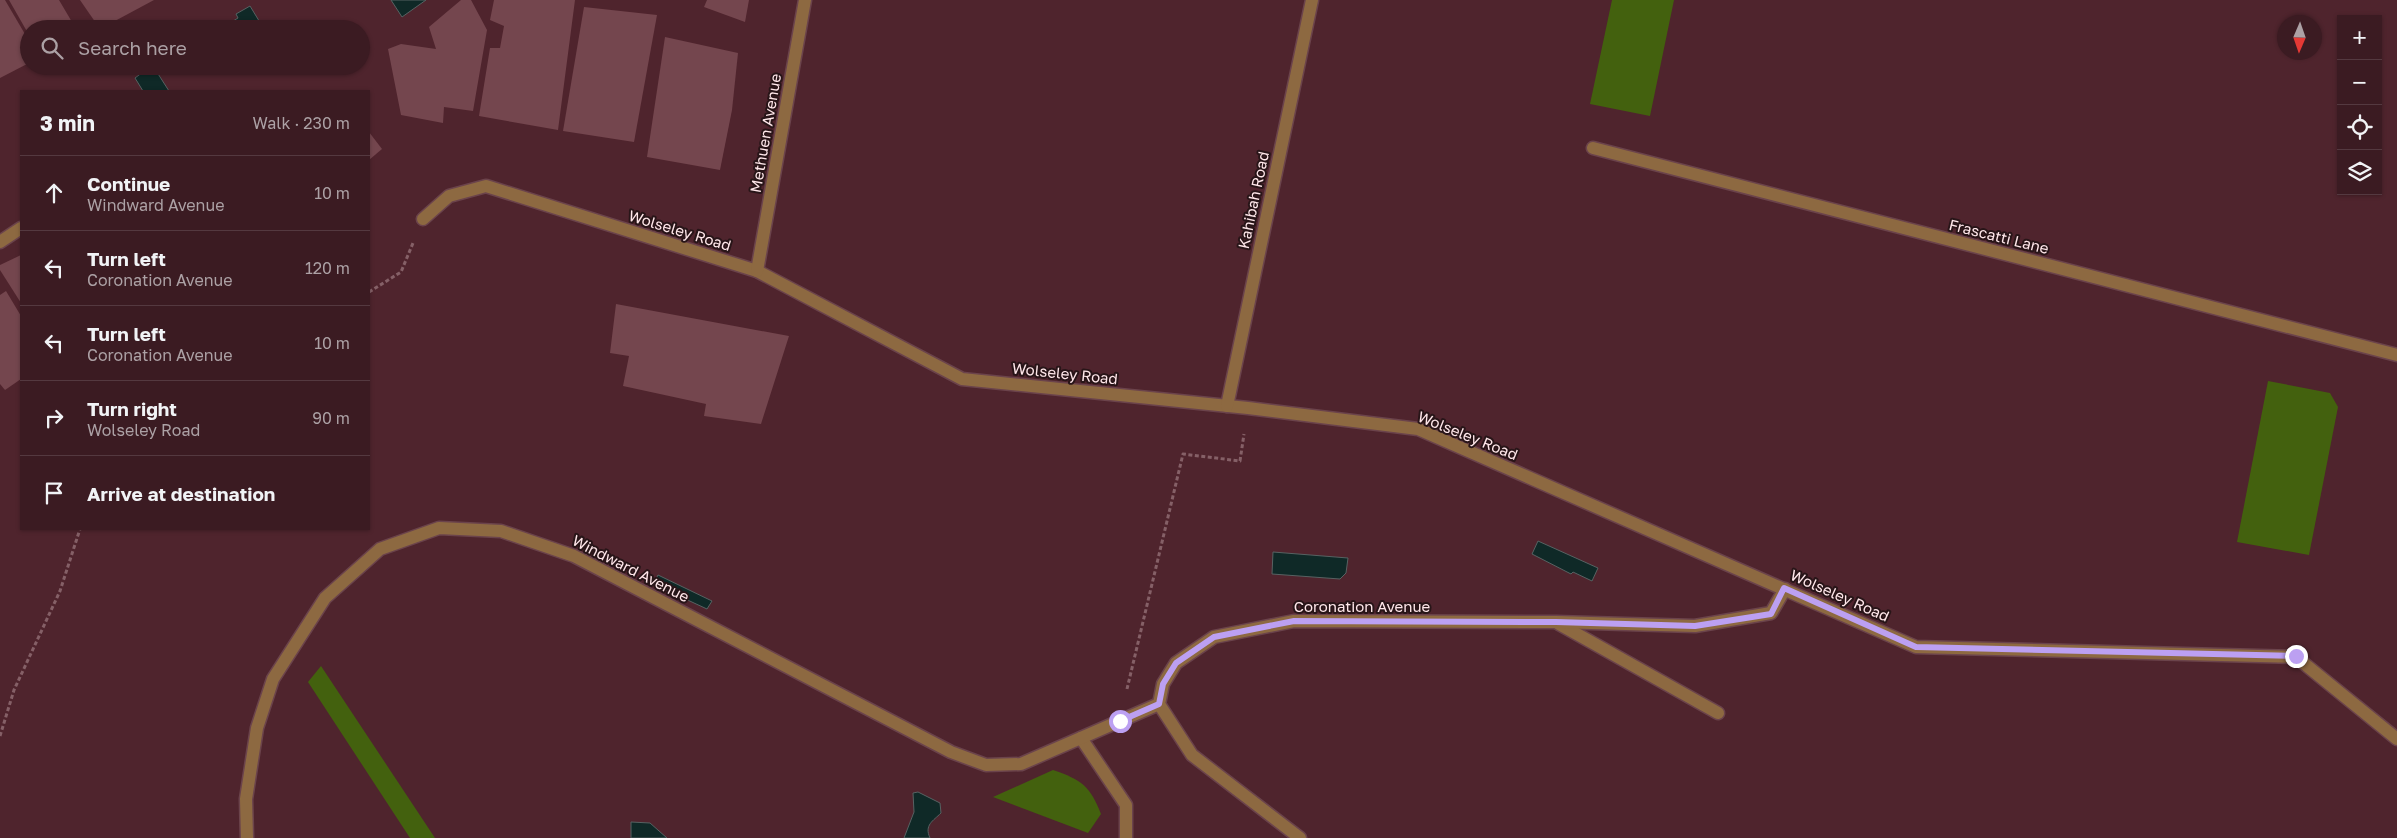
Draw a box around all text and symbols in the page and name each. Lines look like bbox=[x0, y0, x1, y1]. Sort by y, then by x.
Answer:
north arrow bbox=[2277, 15, 2322, 60]
map controls bbox=[2337, 15, 2382, 195]
button: + bbox=[2337, 15, 2382, 60]
search box bbox=[20, 20, 370, 75]
icon: search bbox=[38, 34, 66, 62]
text: Search here bbox=[78, 36, 187, 59]
button: − bbox=[2337, 60, 2382, 105]
street label: Methuen Avenue bbox=[746, 72, 784, 194]
button: locate bbox=[2337, 105, 2382, 150]
text: 3 min bbox=[40, 110, 95, 136]
text: Walk · 230 m bbox=[253, 113, 350, 133]
street label: Kahibah Road bbox=[1234, 150, 1272, 250]
button: layers bbox=[2337, 150, 2382, 195]
text: Continue bbox=[87, 172, 170, 195]
icon: ahead bbox=[40, 179, 68, 207]
text: 10 m bbox=[314, 183, 350, 203]
text: Windward Avenue bbox=[87, 195, 224, 215]
street label: Wolseley Road bbox=[627, 206, 733, 254]
street label: Frascatti Lane bbox=[1947, 215, 2051, 257]
text: Turn left bbox=[87, 247, 166, 270]
icon: left bbox=[40, 254, 68, 282]
text: 120 m bbox=[305, 258, 350, 278]
text: Coronation Avenue bbox=[87, 270, 233, 290]
text: Turn left bbox=[87, 322, 166, 345]
icon: left bbox=[40, 329, 68, 357]
text: 10 m bbox=[314, 333, 350, 353]
text: Coronation Avenue bbox=[87, 345, 233, 365]
street label: Wolseley Road bbox=[1011, 358, 1119, 388]
text: Turn right bbox=[87, 397, 177, 420]
icon: right bbox=[40, 404, 68, 432]
street label: Wolseley Road bbox=[1415, 407, 1521, 463]
text: 90 m bbox=[312, 408, 350, 428]
text: Wolseley Road bbox=[87, 420, 200, 440]
icon: arrive bbox=[40, 479, 68, 507]
text: Arrive at destination bbox=[87, 482, 275, 505]
street label: Windward Avenue bbox=[570, 531, 693, 605]
street label: Wolseley Road bbox=[1788, 565, 1892, 625]
street label: Coronation Avenue bbox=[1294, 597, 1430, 615]
route end bbox=[2285, 645, 2308, 668]
route start bbox=[1109, 710, 1132, 733]

